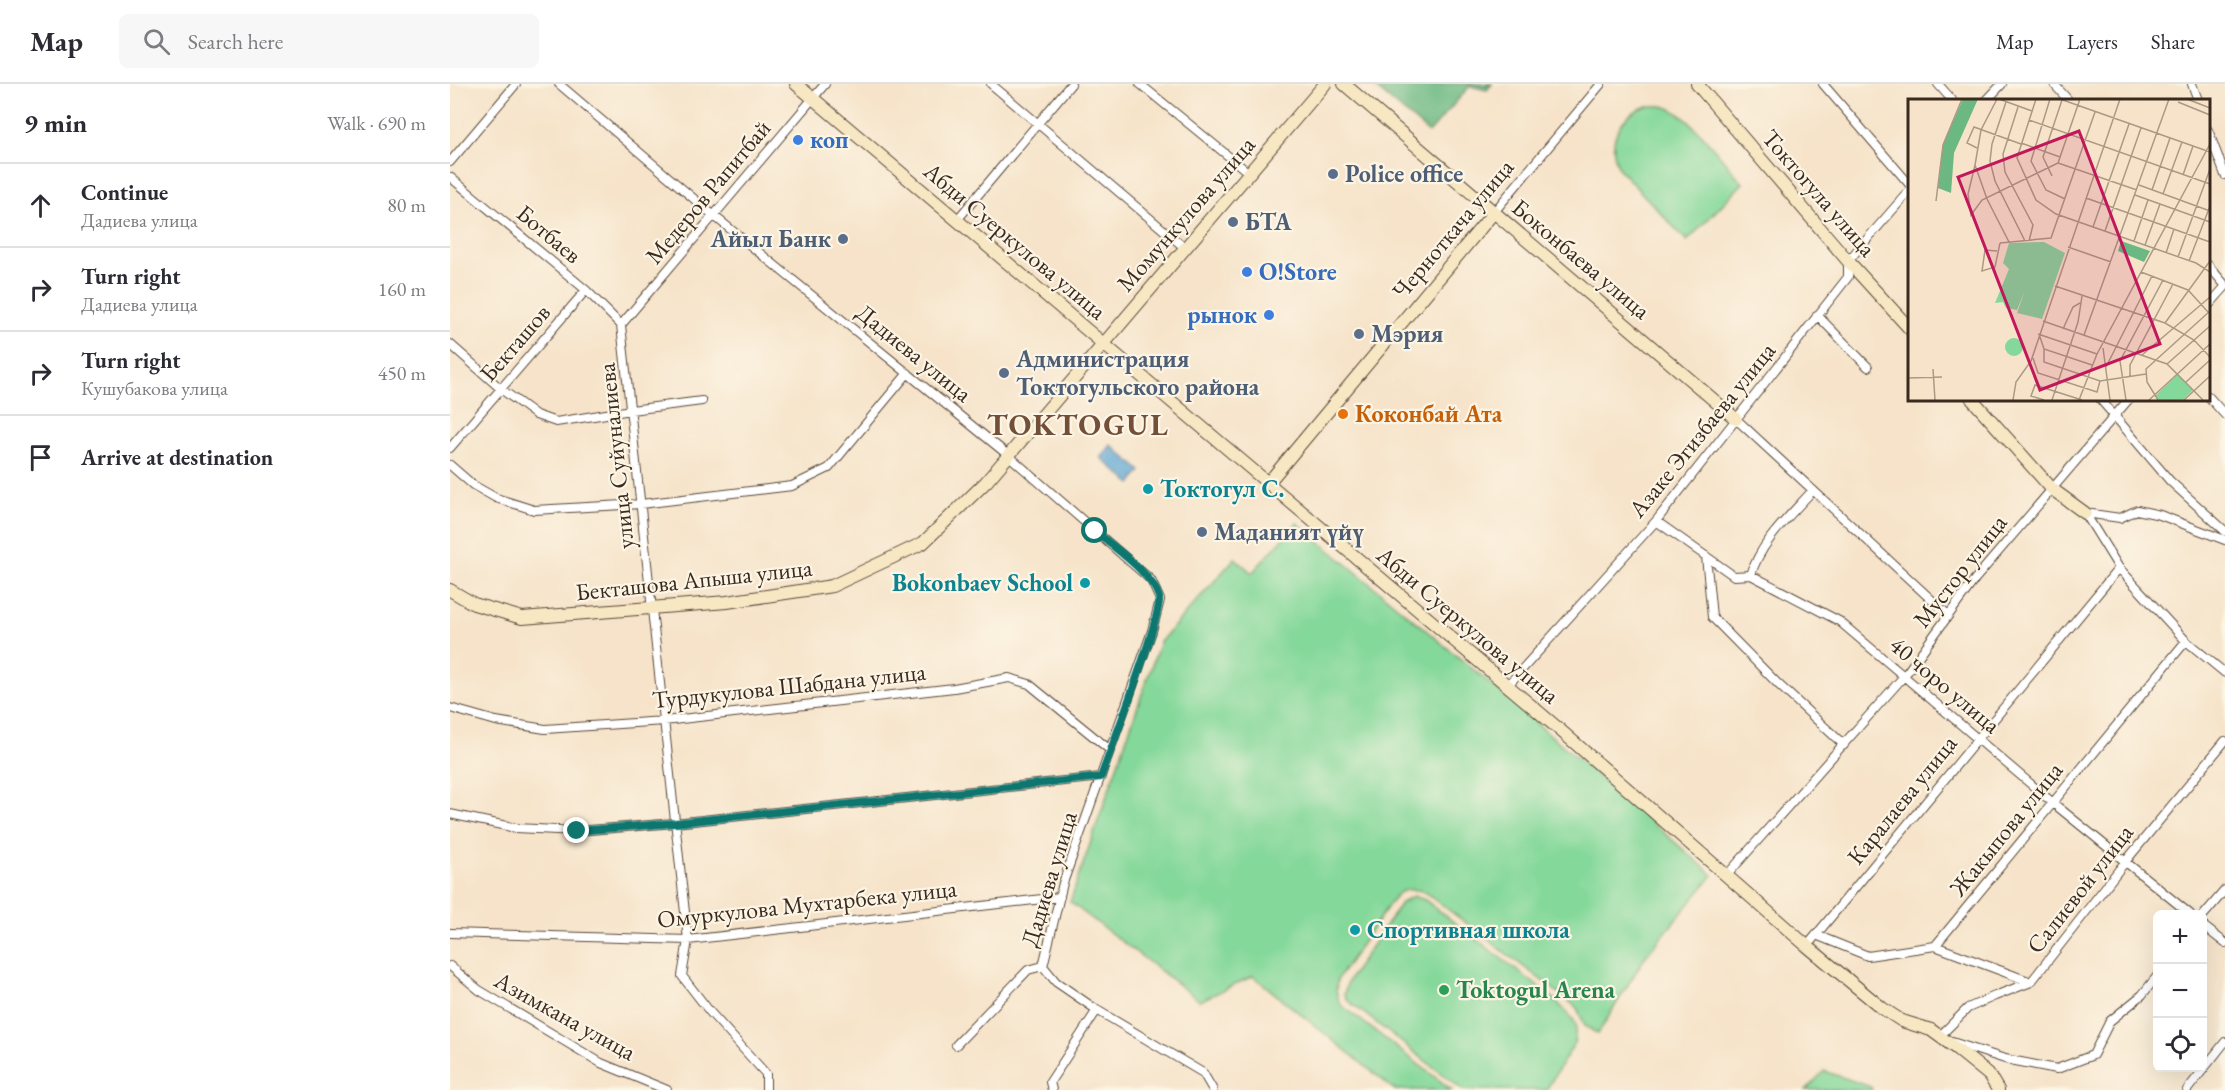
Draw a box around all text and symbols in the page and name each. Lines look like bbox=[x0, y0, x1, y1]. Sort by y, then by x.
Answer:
search box bbox=[119, 14, 539, 68]
text: Map bbox=[30, 23, 83, 59]
icon: search bbox=[140, 25, 173, 58]
text: Search here bbox=[188, 27, 283, 56]
text: Map bbox=[1996, 28, 2034, 55]
text: Layers bbox=[2067, 28, 2118, 55]
text: Share bbox=[2151, 28, 2195, 55]
inset map bbox=[1908, 99, 2210, 400]
text: 9 min bbox=[24, 106, 87, 140]
text: Walk · 690 m bbox=[327, 110, 426, 136]
street label: Медеров Рапитбай bbox=[638, 113, 777, 270]
street label: Токтогула улица bbox=[1756, 123, 1884, 263]
place label: коп bbox=[810, 124, 849, 155]
street label: Момункулова улица bbox=[1110, 129, 1262, 298]
marker: коп bbox=[791, 133, 805, 147]
street label: Черноткача улица bbox=[1385, 152, 1521, 305]
street label: Абди Суеркулова улица bbox=[917, 154, 1113, 326]
place label: Police office bbox=[1345, 158, 1463, 189]
marker: Police office bbox=[1326, 167, 1340, 181]
text: Continue bbox=[81, 178, 168, 207]
icon: ahead bbox=[24, 189, 57, 222]
text: 80 m bbox=[387, 192, 426, 218]
street label: Боконбаева улица bbox=[1506, 192, 1657, 326]
street label: Ботбаев bbox=[510, 197, 588, 270]
place label: БТА bbox=[1245, 206, 1292, 237]
text: Дадиева улица bbox=[81, 207, 198, 233]
marker: БТА bbox=[1226, 215, 1240, 229]
place label: Айыл Банк bbox=[710, 223, 832, 254]
marker: Айыл Банк bbox=[836, 232, 850, 246]
place label: O!Store bbox=[1259, 256, 1337, 287]
text: Turn right bbox=[81, 262, 180, 291]
marker: O!Store bbox=[1240, 265, 1254, 279]
icon: right bbox=[24, 273, 57, 306]
text: 160 m bbox=[378, 276, 426, 302]
text: Дадиева улица bbox=[81, 291, 198, 317]
street label: Дадиева улица bbox=[850, 296, 979, 409]
street label: Бекташов bbox=[472, 297, 557, 388]
place label: рынок bbox=[1187, 299, 1258, 330]
marker: рынок bbox=[1262, 308, 1276, 322]
place label: Мэрия bbox=[1371, 318, 1443, 349]
marker: Мэрия bbox=[1352, 327, 1366, 341]
street label: Азаке Эгизбаева улица bbox=[1621, 335, 1782, 524]
place label: Администрация Токтогульского района bbox=[1015, 343, 1260, 403]
text: Turn right bbox=[81, 346, 180, 375]
icon: right bbox=[24, 357, 57, 390]
text: 450 m bbox=[378, 360, 426, 386]
street label: улица Суйуналиева bbox=[590, 361, 641, 551]
marker: Администрация Токтогульского района bbox=[997, 366, 1011, 380]
text: Кушубакова улица bbox=[81, 375, 228, 401]
place label: Коконбай Ата bbox=[1355, 398, 1503, 429]
district label: TOKTOGUL bbox=[987, 405, 1169, 444]
marker: Коконбай Ата bbox=[1336, 407, 1350, 421]
icon: arrive bbox=[24, 441, 57, 474]
text: Arrive at destination bbox=[81, 443, 273, 472]
place label: Токтогул С. bbox=[1160, 473, 1284, 505]
marker: Токтогул С. bbox=[1141, 482, 1155, 496]
street label: Мустор улица bbox=[1906, 507, 2014, 634]
place label: Маданият үйү bbox=[1214, 516, 1364, 548]
route start bbox=[1081, 517, 1107, 543]
marker: Маданият үйү bbox=[1195, 525, 1209, 539]
street label: Абди Суеркулова улица bbox=[1370, 538, 1566, 710]
street label: Бекташова Апыша улица bbox=[574, 552, 814, 607]
place label: Bokonbaev School bbox=[892, 567, 1073, 598]
marker: Bokonbaev School bbox=[1078, 576, 1092, 590]
street label: 40 чоро улица bbox=[1883, 629, 2008, 740]
street label: Турдукулова Шабдана улица bbox=[651, 656, 928, 715]
street label: Каралаева улица bbox=[1840, 728, 1964, 871]
street label: Жакыпова улица bbox=[1941, 755, 2069, 903]
street label: Дадиева улица bbox=[1013, 807, 1084, 950]
route end bbox=[563, 817, 589, 843]
street label: Салиевой улица bbox=[2019, 817, 2140, 960]
street label: Омуркулова Мухтарбека улица bbox=[656, 872, 959, 935]
map controls bbox=[2153, 910, 2207, 1072]
button: + bbox=[2153, 910, 2207, 964]
place label: Спортивная школа bbox=[1367, 914, 1570, 945]
marker: Спортивная школа bbox=[1348, 923, 1362, 937]
street label: Азимкана улица bbox=[488, 963, 642, 1067]
button: − bbox=[2153, 964, 2207, 1018]
place label: Toktogul Arena bbox=[1456, 974, 1616, 1006]
marker: Toktogul Arena bbox=[1437, 983, 1451, 997]
button: locate bbox=[2153, 1018, 2207, 1072]

